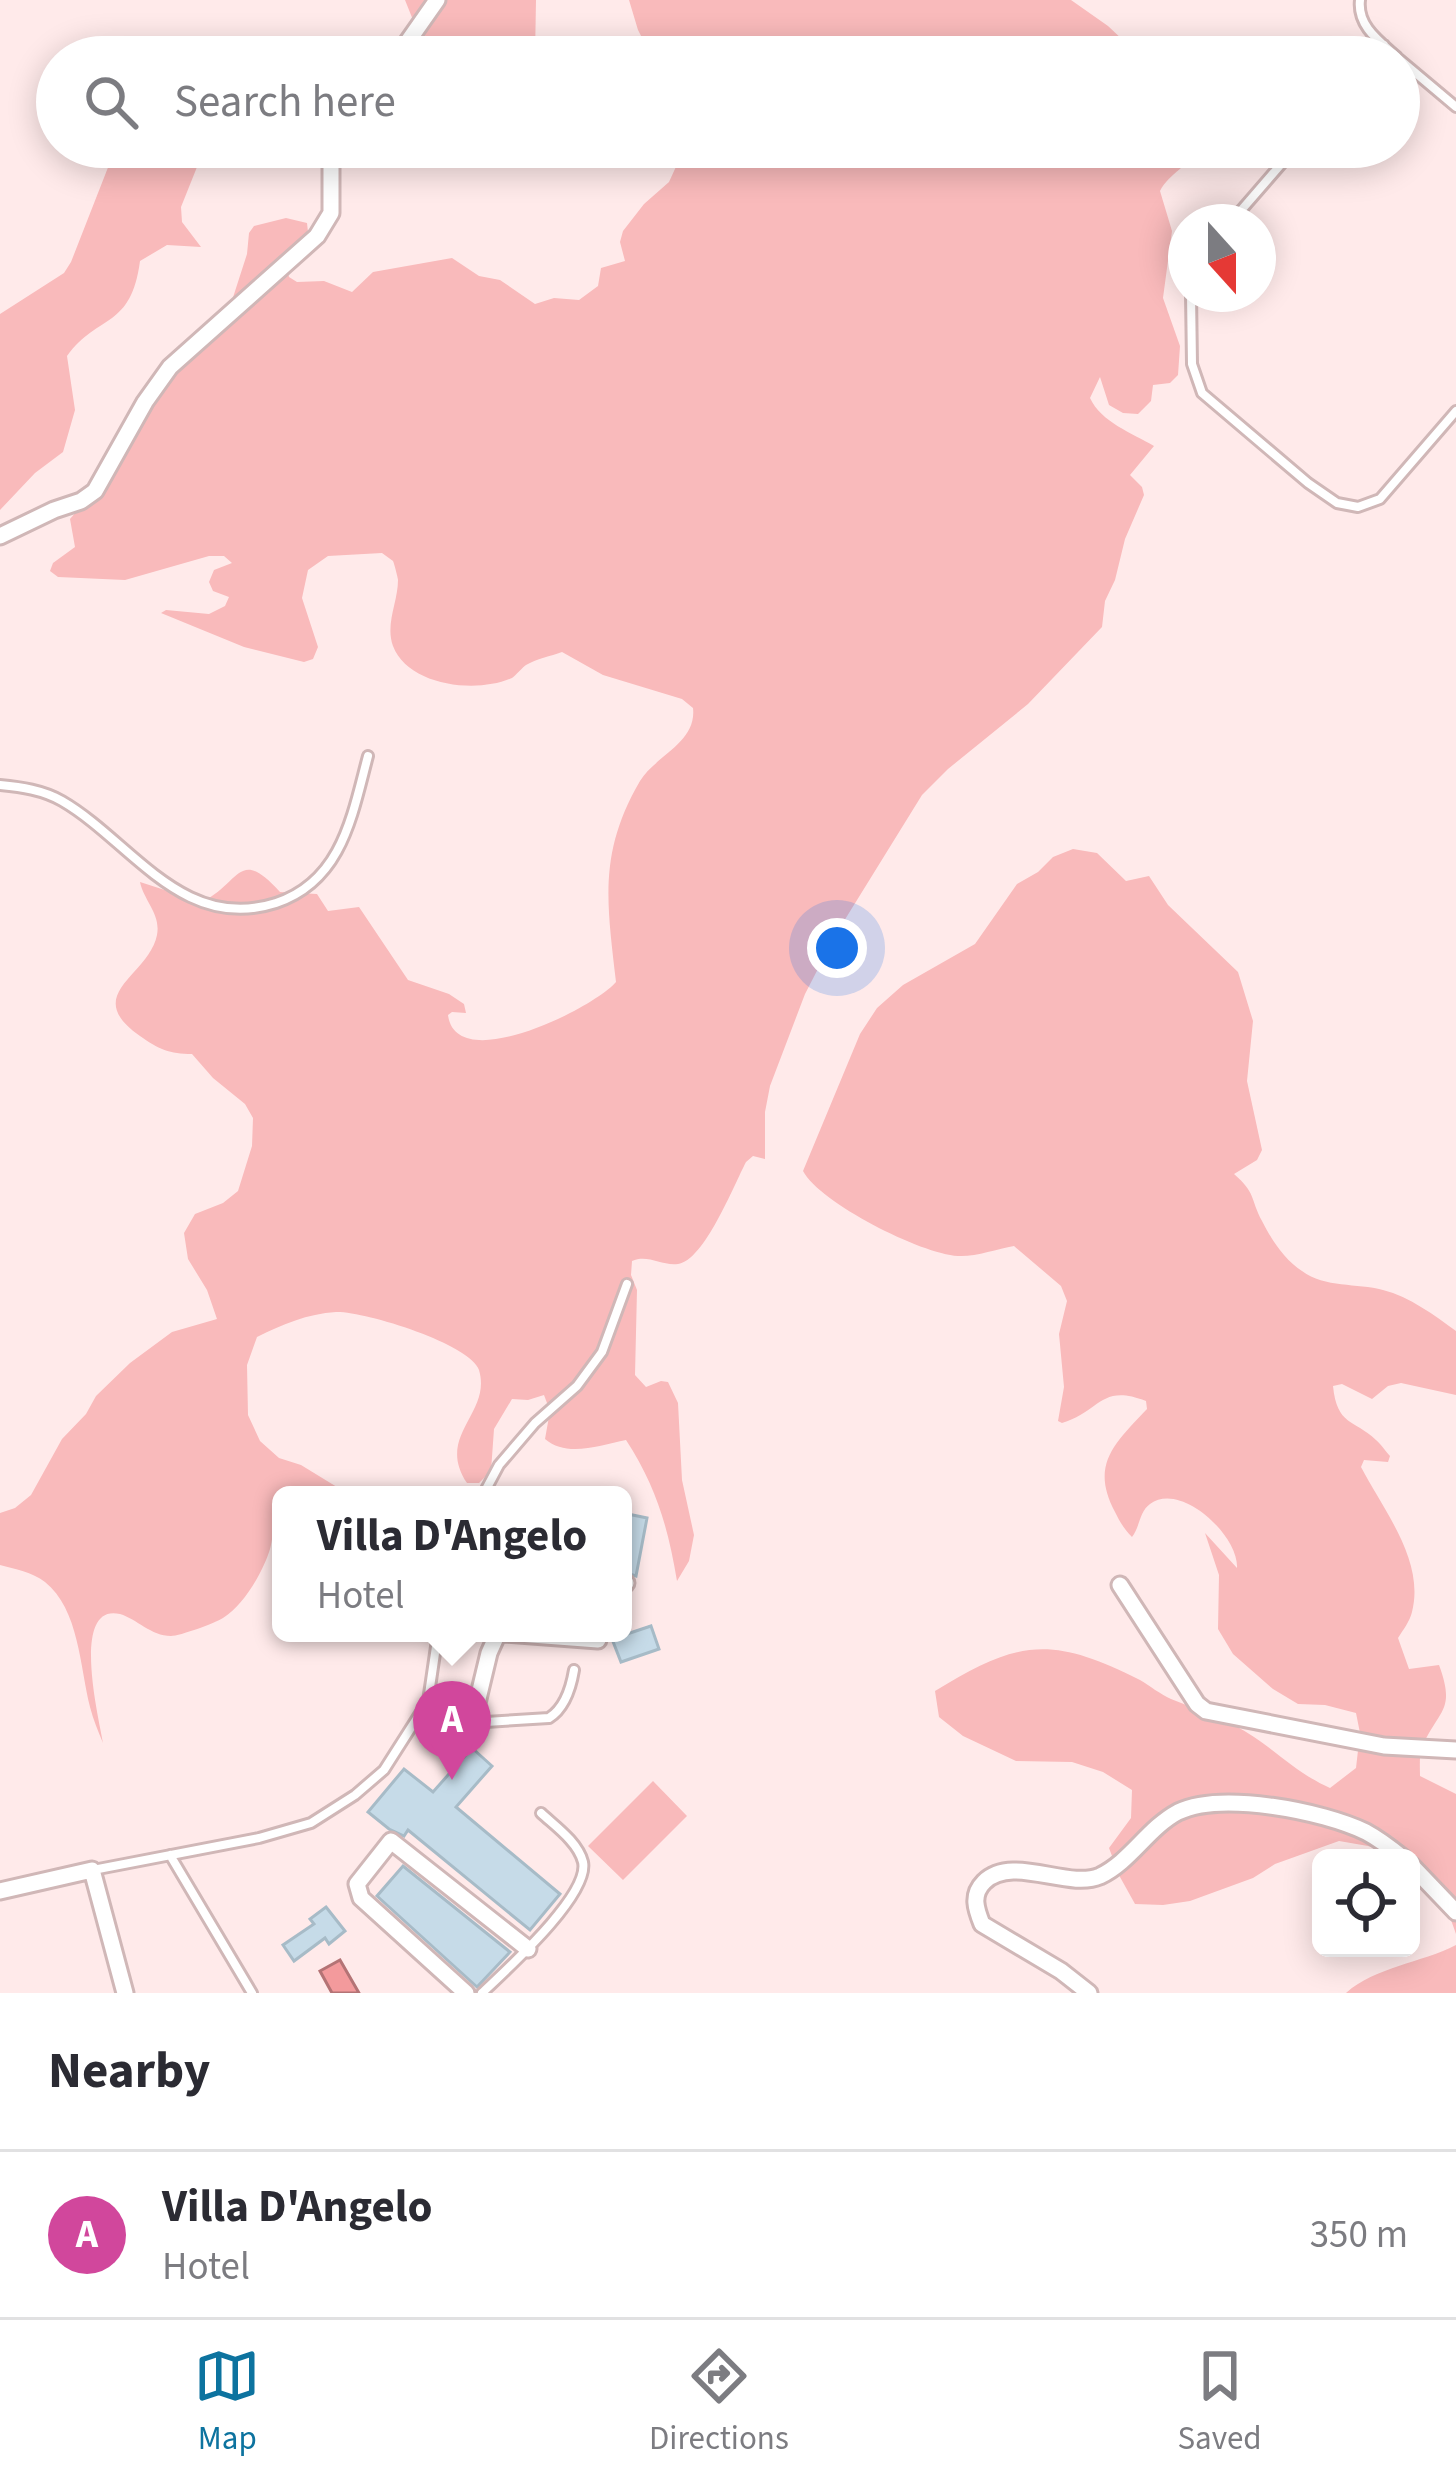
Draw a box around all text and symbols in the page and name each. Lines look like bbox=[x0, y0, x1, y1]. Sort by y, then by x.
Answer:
search box bbox=[36, 36, 1420, 168]
icon: search bbox=[78, 69, 144, 135]
text: Search here bbox=[174, 70, 396, 134]
north arrow bbox=[1168, 204, 1276, 312]
your location bbox=[807, 918, 867, 978]
popup bbox=[272, 1486, 632, 1642]
text: Villa D'Angelo bbox=[317, 1504, 587, 1568]
text: Hotel bbox=[317, 1568, 405, 1624]
pin: A bbox=[413, 1681, 491, 1780]
map controls bbox=[1312, 1849, 1420, 1957]
button: locate bbox=[1312, 1849, 1420, 1957]
text: Nearby bbox=[48, 2035, 210, 2107]
text: Villa D'Angelo bbox=[162, 2175, 433, 2239]
text: A bbox=[76, 2207, 98, 2263]
text: 350 m bbox=[1310, 2207, 1408, 2263]
text: Hotel bbox=[162, 2239, 250, 2295]
tab: Map bbox=[194, 2343, 260, 2462]
tab: Directions bbox=[649, 2343, 789, 2462]
tab: Saved bbox=[1177, 2343, 1262, 2462]

